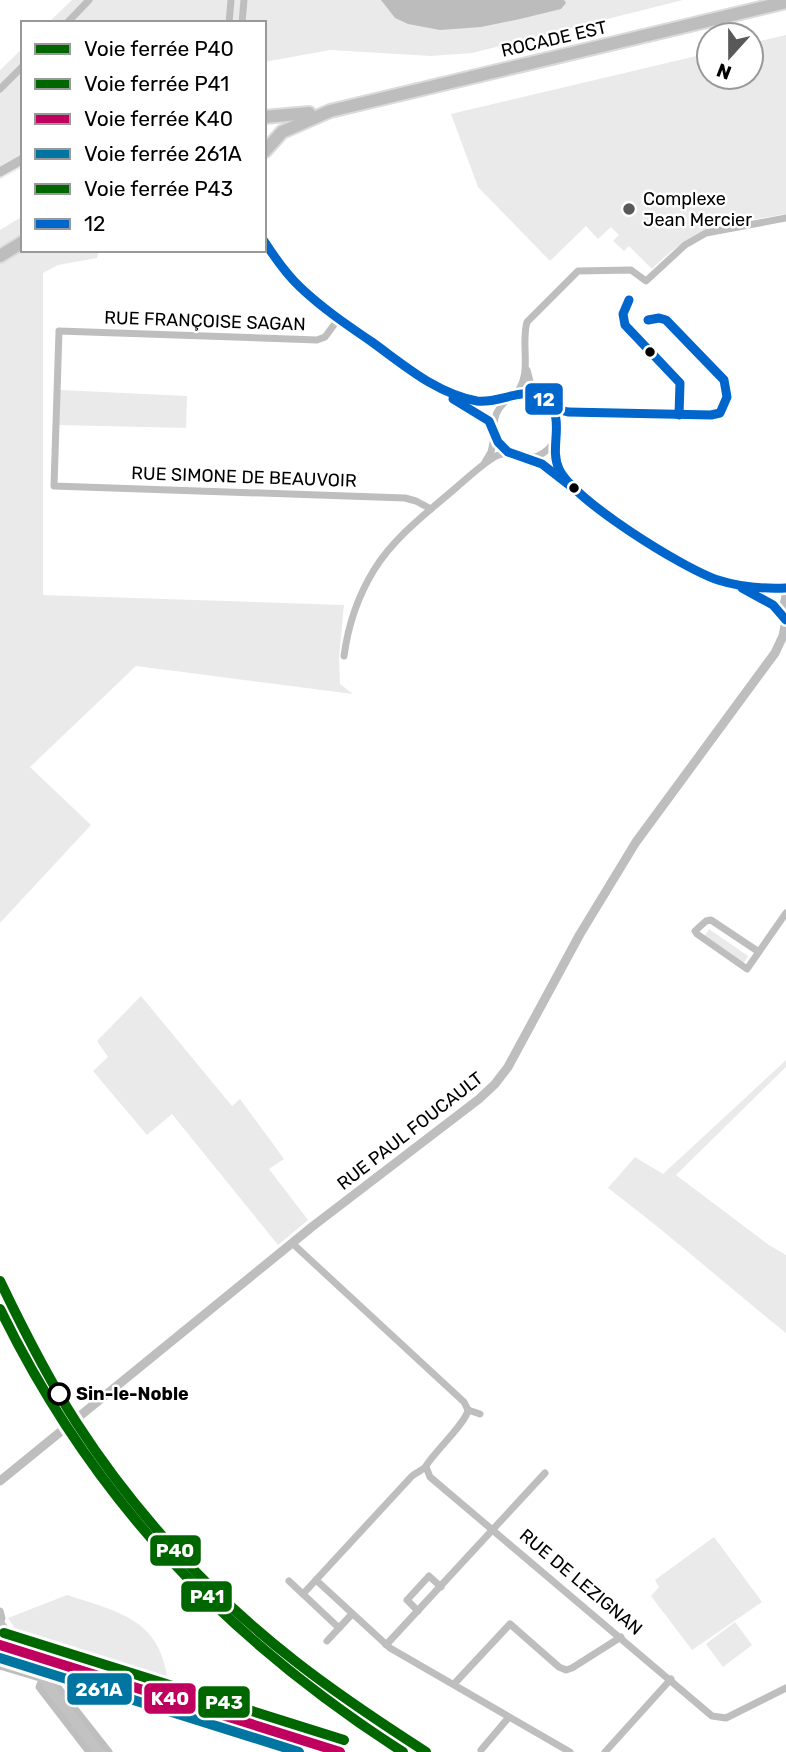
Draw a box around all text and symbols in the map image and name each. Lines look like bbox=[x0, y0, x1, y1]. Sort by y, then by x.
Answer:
street label: ROCADE EST bbox=[499, 16, 609, 62]
legend bbox=[21, 21, 266, 252]
north arrow bbox=[695, 21, 765, 91]
text: Voie ferrée P40 bbox=[84, 36, 234, 61]
text: N bbox=[714, 58, 735, 85]
text: Voie ferrée P41 bbox=[84, 71, 229, 96]
text: Voie ferrée K40 bbox=[84, 106, 233, 131]
text: Voie ferrée 261A bbox=[84, 141, 242, 166]
text: Voie ferrée P43 bbox=[84, 176, 233, 201]
place label: Complexe Jean Mercier bbox=[643, 188, 752, 231]
marker: Complexe Jean Mercier bbox=[621, 201, 637, 217]
text: 12 bbox=[84, 211, 105, 236]
street label: RUE FRANÇOISE SAGAN bbox=[104, 306, 306, 336]
unlabelled marker bbox=[643, 345, 657, 359]
line badge: 12 bbox=[524, 382, 564, 416]
text: 12 bbox=[533, 388, 555, 411]
street label: RUE SIMONE DE BEAUVOIR bbox=[131, 462, 357, 492]
unlabelled marker bbox=[567, 481, 581, 495]
street label: RUE PAUL FOUCAULT bbox=[333, 1067, 487, 1195]
marker: Sin-le-Noble bbox=[48, 1383, 70, 1405]
place label: Sin-le-Noble bbox=[76, 1383, 189, 1405]
street label: RUE DE LEZIGNAN bbox=[515, 1524, 647, 1640]
line badge: P40 bbox=[149, 1534, 202, 1567]
text: P40 bbox=[156, 1539, 194, 1562]
line badge: P41 bbox=[180, 1580, 233, 1613]
text: P41 bbox=[190, 1585, 224, 1608]
line badge: 261A bbox=[66, 1672, 133, 1706]
text: 261A bbox=[75, 1678, 123, 1701]
line badge: K40 bbox=[143, 1682, 197, 1715]
line badge: P43 bbox=[197, 1685, 251, 1719]
text: K40 bbox=[151, 1687, 189, 1710]
text: P43 bbox=[205, 1691, 243, 1714]

